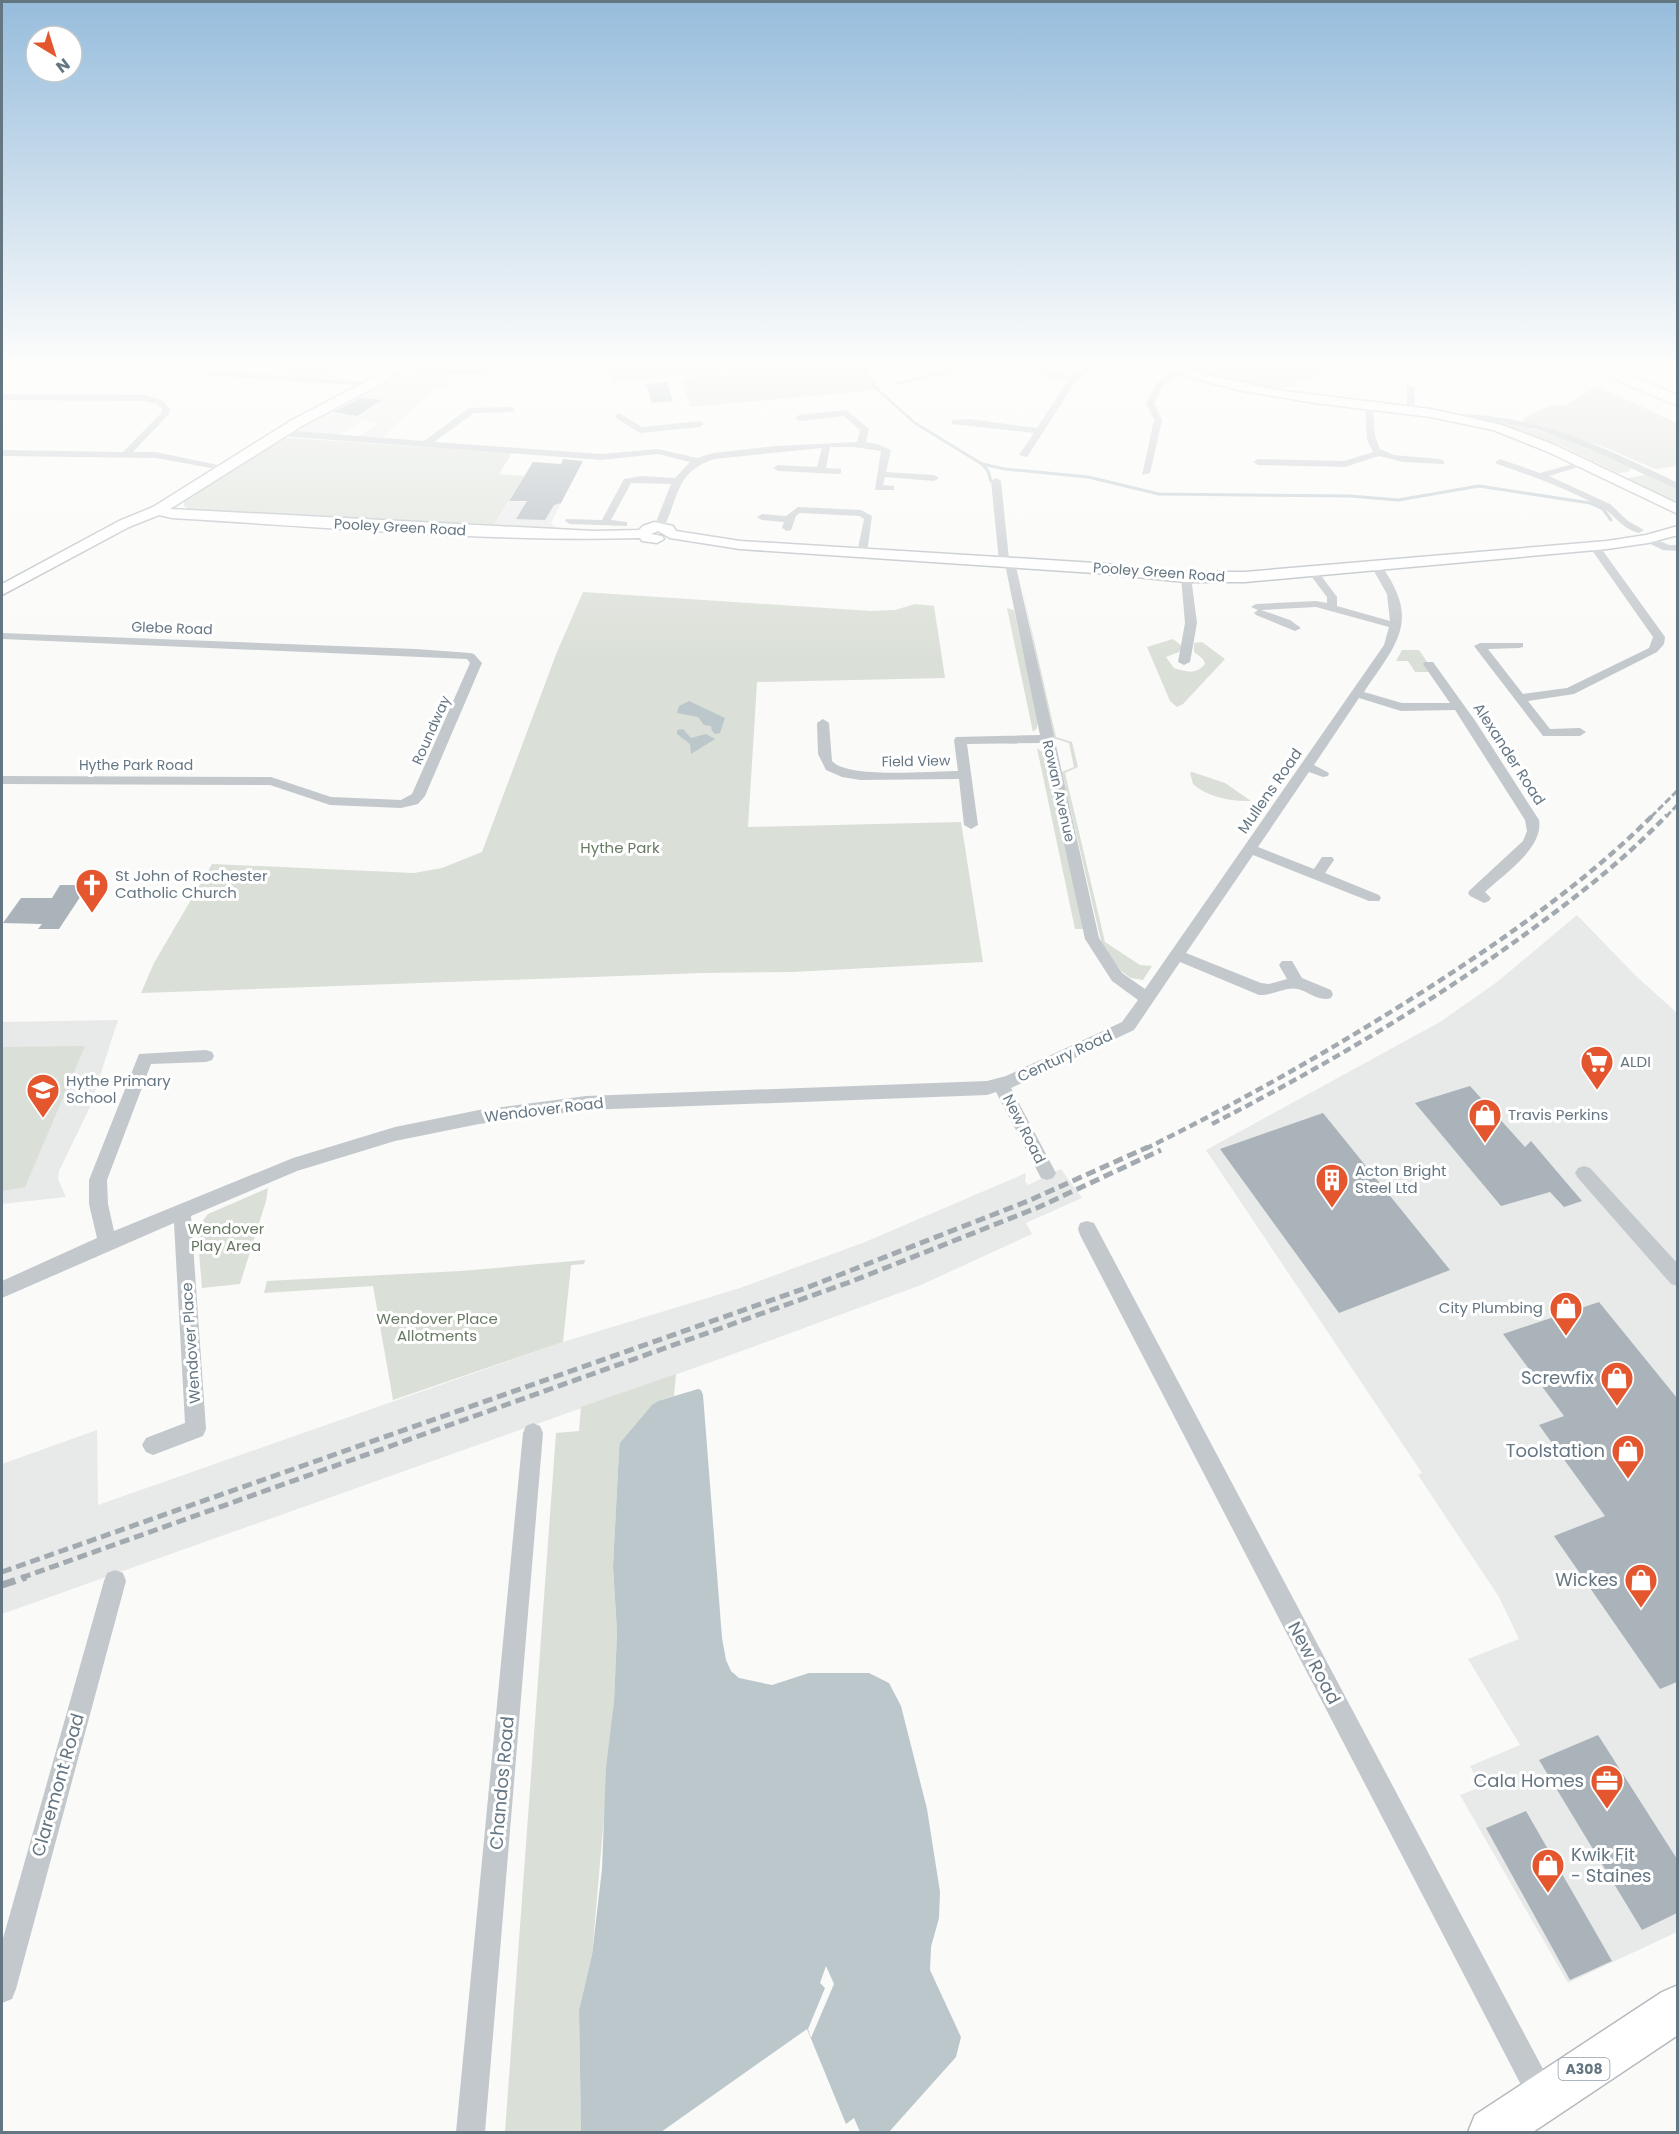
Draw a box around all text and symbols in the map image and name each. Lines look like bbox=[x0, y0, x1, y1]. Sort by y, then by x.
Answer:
north arrow bbox=[24, 24, 84, 84]
text: N bbox=[51, 53, 75, 78]
street label: Pooley Green Road bbox=[333, 514, 467, 540]
street label: Pooley Green Road bbox=[1092, 557, 1226, 587]
street label: Glebe Road bbox=[131, 617, 213, 639]
street label: Roundway bbox=[407, 692, 455, 768]
street label: Alexander Road bbox=[1468, 698, 1550, 809]
street label: Rowan Avenue bbox=[1038, 738, 1080, 844]
street label: Mullens Road bbox=[1232, 744, 1307, 838]
street label: Field View bbox=[881, 750, 951, 772]
street label: Hythe Park Road bbox=[79, 755, 193, 775]
park label: Hythe Park bbox=[580, 837, 660, 858]
place label: St John of Rochester Catholic Church bbox=[115, 865, 268, 903]
church icon: St John of Rochester Catholic Church bbox=[74, 867, 110, 914]
street label: Century Road bbox=[1014, 1024, 1116, 1087]
supermarket icon: ALDI bbox=[1579, 1044, 1615, 1091]
place label: ALDI bbox=[1620, 1051, 1651, 1072]
place label: Hythe Primary School bbox=[66, 1070, 171, 1108]
school or university icon: Hythe Primary School bbox=[25, 1072, 61, 1119]
street label: New Road bbox=[998, 1091, 1051, 1167]
street label: Wendover Road bbox=[483, 1092, 605, 1127]
shop icon: Travis Perkins bbox=[1467, 1097, 1503, 1144]
place label: Travis Perkins bbox=[1508, 1104, 1608, 1125]
place label: Acton Bright Steel Ltd bbox=[1355, 1160, 1447, 1198]
building icon: Acton Bright Steel Ltd bbox=[1314, 1162, 1350, 1209]
park label: Wendover Play Area bbox=[188, 1218, 265, 1256]
street label: Wendover Place bbox=[176, 1282, 205, 1404]
shop icon: City Plumbing bbox=[1548, 1290, 1584, 1337]
place label: City Plumbing bbox=[1439, 1297, 1543, 1318]
park label: Wendover Place Allotments bbox=[376, 1308, 498, 1346]
shop icon: Screwfix bbox=[1599, 1360, 1635, 1407]
place label: Screwfix bbox=[1521, 1365, 1594, 1390]
shop icon: Toolstation bbox=[1610, 1433, 1646, 1480]
place label: Toolstation bbox=[1506, 1438, 1605, 1463]
shop icon: Wickes bbox=[1623, 1562, 1659, 1609]
place label: Wickes bbox=[1555, 1567, 1618, 1592]
street label: New Road bbox=[1282, 1617, 1347, 1708]
street label: Claremont Road bbox=[25, 1710, 90, 1859]
street label: Chandos Road bbox=[483, 1715, 520, 1851]
office icon: Cala Homes bbox=[1589, 1763, 1625, 1810]
place label: Cala Homes bbox=[1473, 1768, 1584, 1793]
place label: Kwik Fit - Staines bbox=[1571, 1842, 1652, 1888]
shop icon: Kwik Fit - Staines bbox=[1530, 1847, 1566, 1894]
road number: A308 bbox=[1558, 2058, 1610, 2080]

